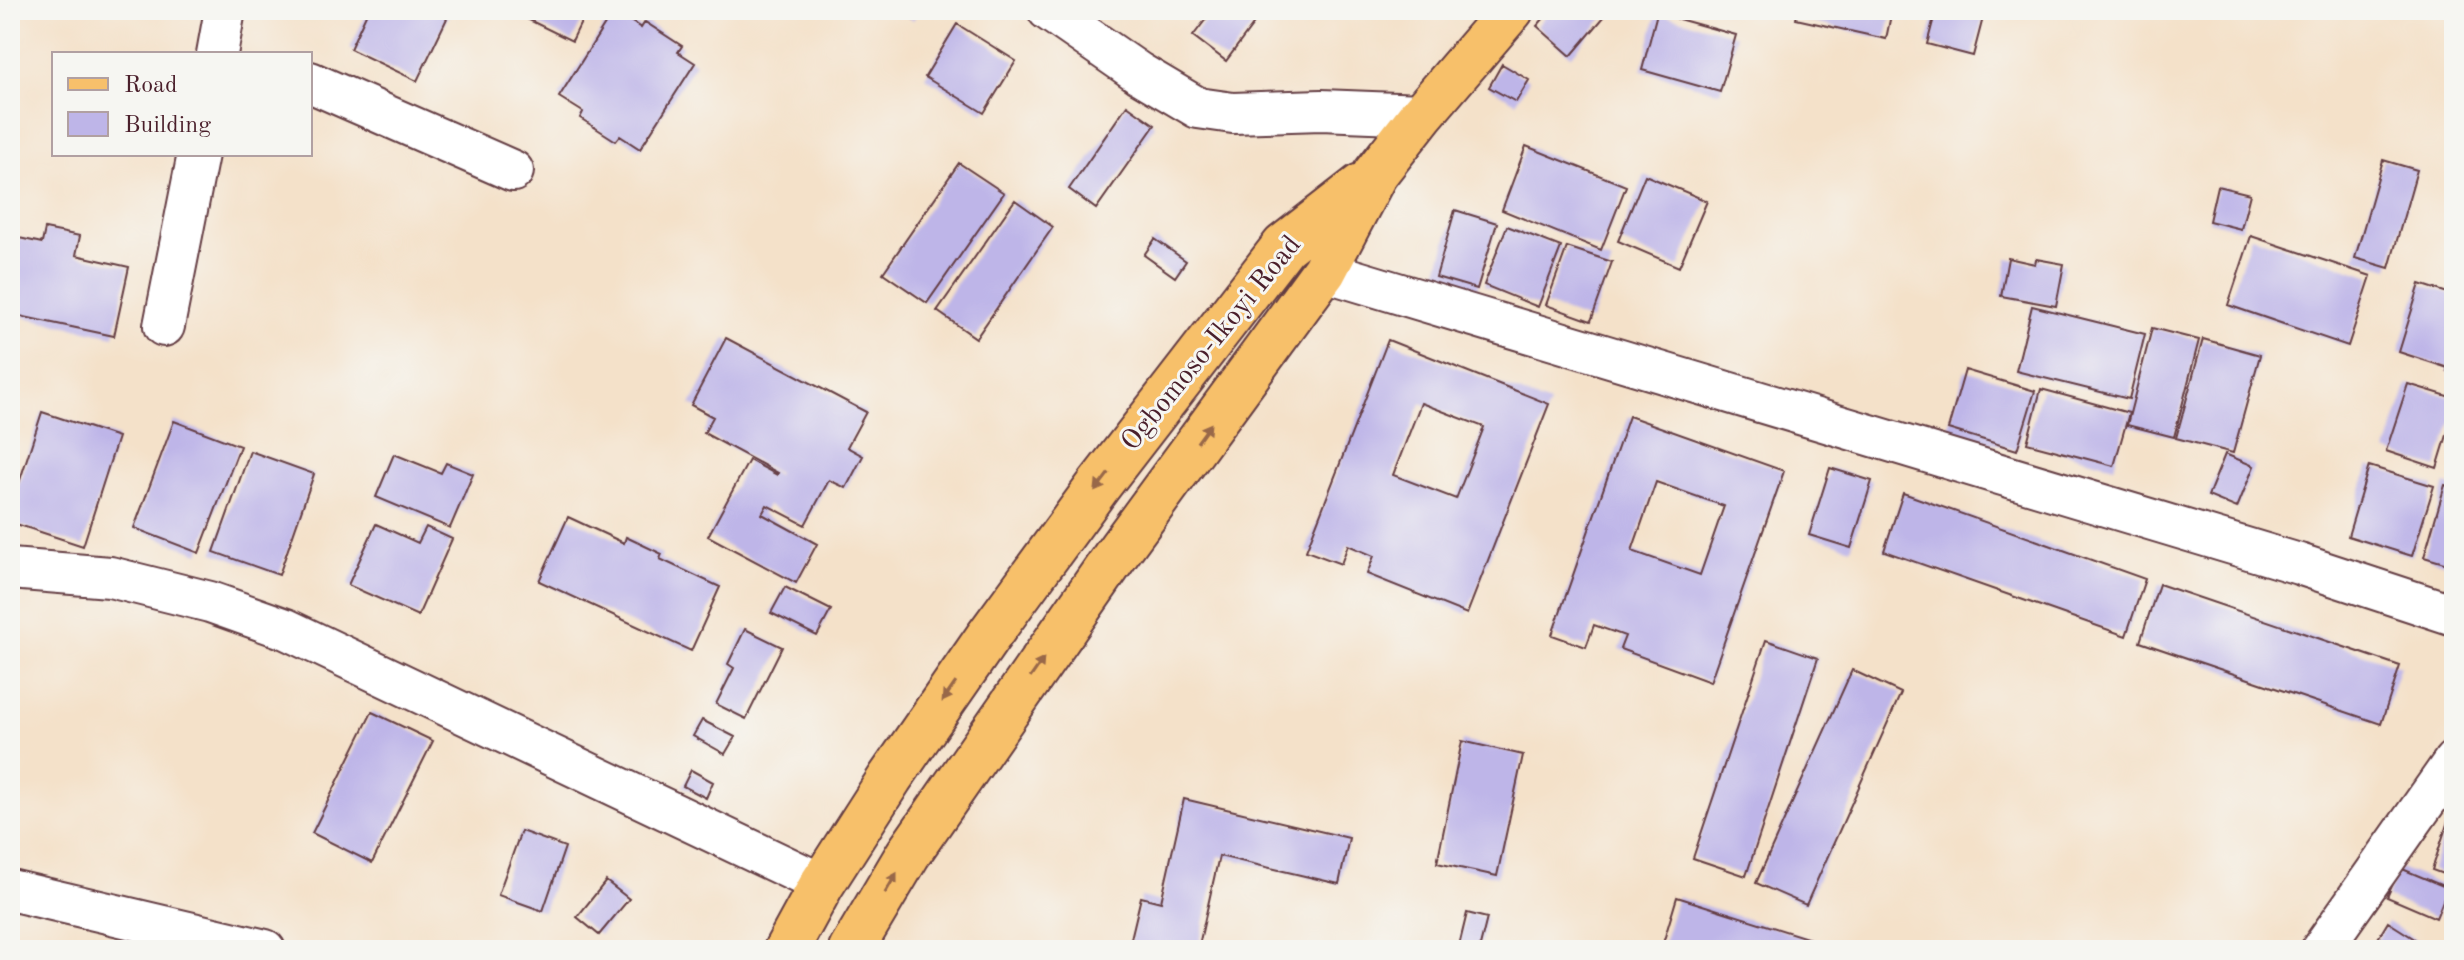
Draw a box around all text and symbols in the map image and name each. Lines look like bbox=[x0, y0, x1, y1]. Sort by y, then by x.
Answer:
legend bbox=[52, 52, 312, 156]
text: Road bbox=[124, 74, 177, 98]
text: Building bbox=[124, 114, 211, 138]
street label: Ogbomoso-Ikoyi Road bbox=[1117, 231, 1307, 457]
one-way arrow bbox=[1196, 423, 1212, 444]
one-way arrow bbox=[1094, 472, 1110, 492]
one-way arrow bbox=[1029, 657, 1044, 678]
one-way arrow bbox=[942, 682, 957, 703]
one-way arrow bbox=[884, 872, 898, 894]

